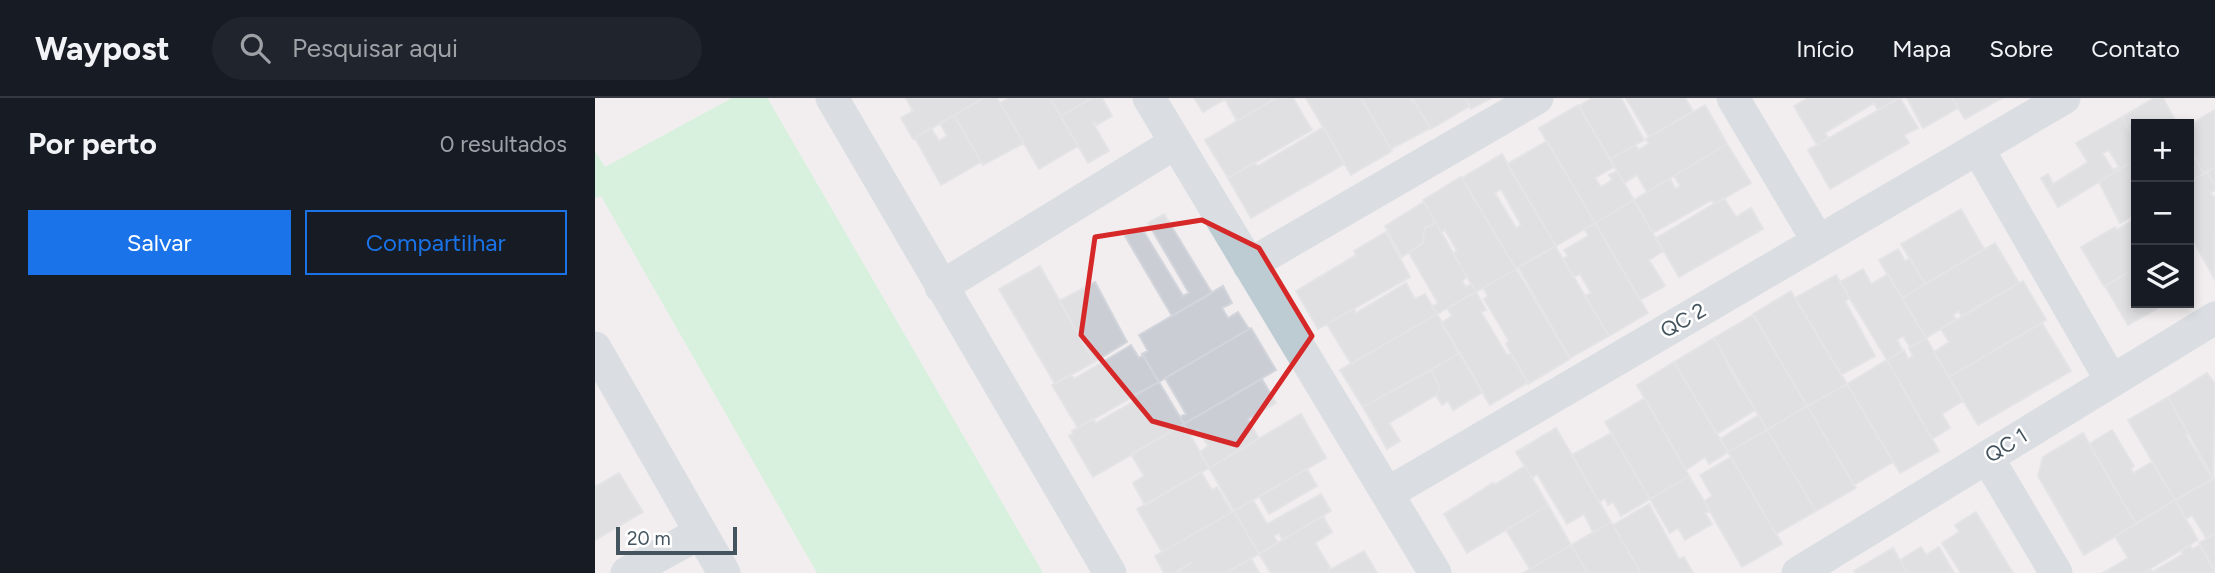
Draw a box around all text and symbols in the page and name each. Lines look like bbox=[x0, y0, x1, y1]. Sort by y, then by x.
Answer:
search box bbox=[212, 17, 702, 80]
text: Waypost bbox=[35, 29, 170, 68]
icon: search bbox=[236, 29, 274, 67]
text: Pesquisar aqui bbox=[292, 32, 458, 64]
text: Início bbox=[1796, 34, 1854, 63]
text: Mapa bbox=[1892, 34, 1951, 63]
text: Sobre bbox=[1989, 34, 2053, 63]
text: Contato bbox=[2091, 34, 2180, 63]
map controls bbox=[2131, 119, 2194, 308]
button: + bbox=[2131, 119, 2194, 182]
text: Por perto bbox=[28, 125, 157, 162]
text: 0 resultados bbox=[440, 130, 567, 158]
button: − bbox=[2131, 182, 2194, 245]
button: Salvar bbox=[28, 210, 291, 275]
button: Compartilhar bbox=[305, 210, 567, 275]
button: layers bbox=[2131, 245, 2194, 308]
street label: QC 2 bbox=[1656, 297, 1710, 343]
street label: QC 1 bbox=[1980, 422, 2032, 468]
scale bar bbox=[616, 524, 737, 556]
text: 20 m bbox=[627, 527, 671, 550]

